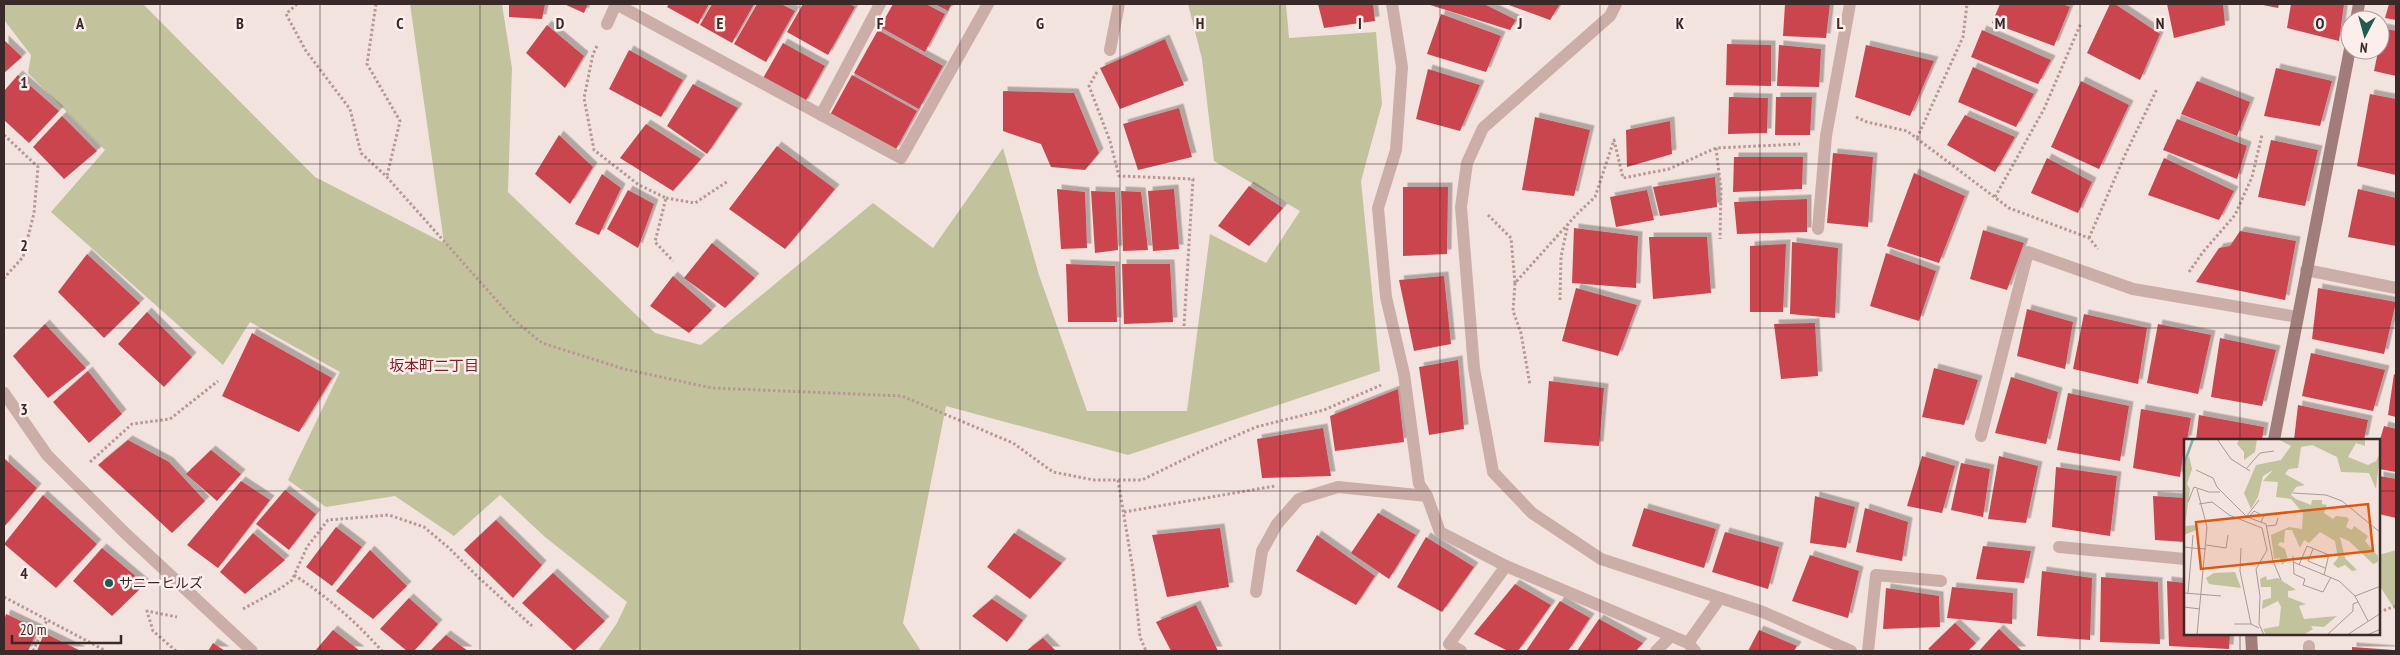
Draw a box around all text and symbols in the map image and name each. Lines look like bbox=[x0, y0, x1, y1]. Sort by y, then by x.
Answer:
north arrow bbox=[2340, 10, 2390, 60]
text: A bbox=[75, 13, 85, 33]
text: B bbox=[236, 13, 244, 33]
text: C bbox=[396, 13, 404, 33]
text: D bbox=[556, 13, 565, 33]
text: E bbox=[717, 13, 724, 33]
text: F bbox=[877, 13, 884, 33]
text: G bbox=[1036, 13, 1044, 33]
text: H bbox=[1196, 13, 1204, 33]
text: I bbox=[1358, 13, 1362, 33]
text: J bbox=[1517, 13, 1522, 33]
text: K bbox=[1676, 13, 1685, 33]
text: L bbox=[1837, 13, 1844, 33]
text: M bbox=[1995, 13, 2005, 33]
text: N bbox=[2156, 13, 2164, 33]
text: O bbox=[2316, 13, 2325, 33]
text: N bbox=[2359, 39, 2368, 57]
text: 1 bbox=[20, 72, 28, 92]
text: 2 bbox=[20, 235, 28, 255]
district label: 坂本町二丁目 bbox=[389, 356, 479, 375]
text: 3 bbox=[20, 399, 28, 419]
inset map bbox=[2184, 439, 2380, 635]
text: 4 bbox=[20, 563, 28, 583]
place label: サニーヒルズ bbox=[119, 574, 203, 592]
marker: サニーヒルズ bbox=[103, 577, 115, 589]
scale bar bbox=[12, 612, 121, 644]
text: 20 m bbox=[20, 620, 46, 639]

